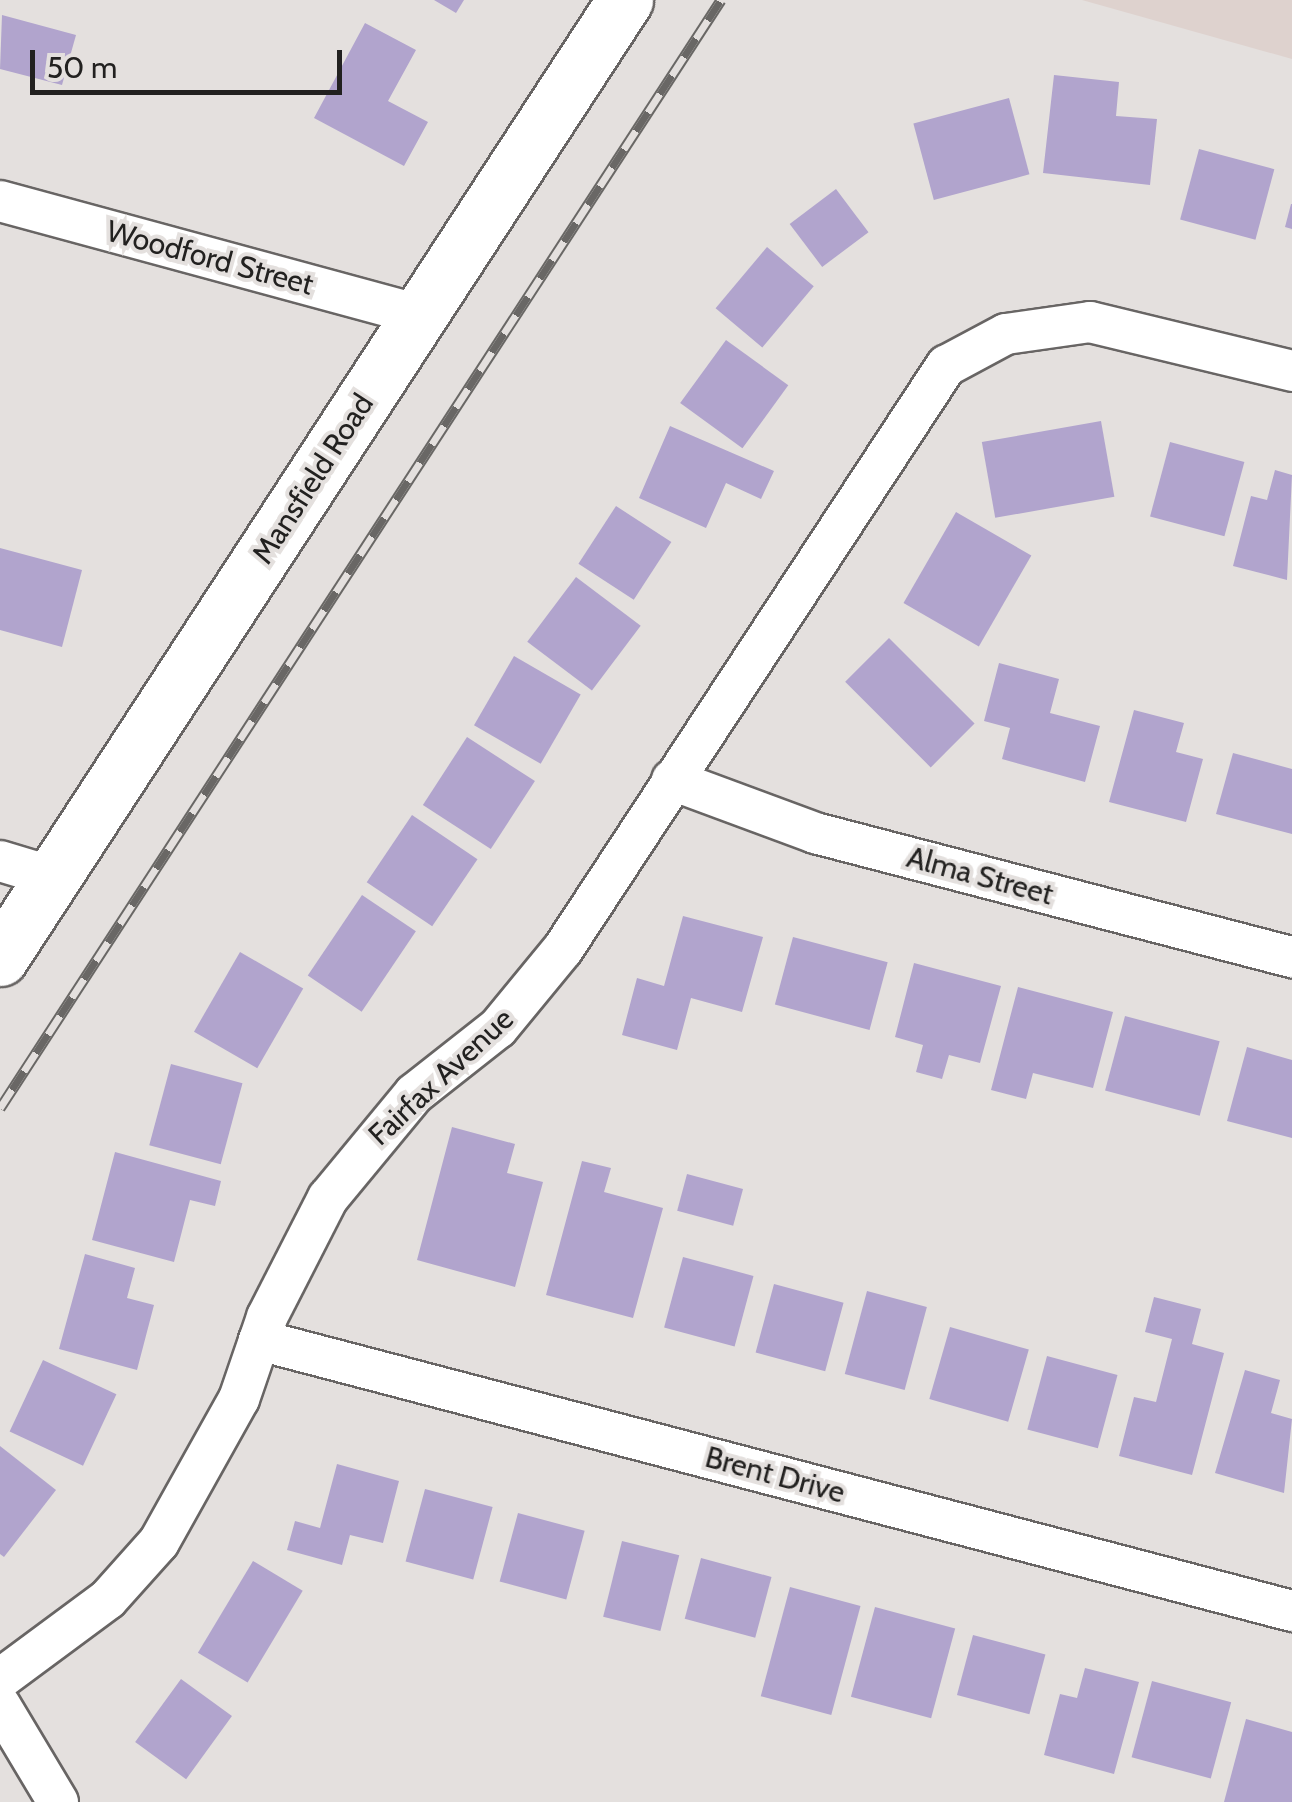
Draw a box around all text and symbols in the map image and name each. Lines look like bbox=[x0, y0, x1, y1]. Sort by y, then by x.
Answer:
scale bar bbox=[35, 30, 348, 92]
text: 50 m bbox=[47, 49, 117, 86]
street label: Woodford Street bbox=[103, 213, 317, 303]
street label: Mansfield Road bbox=[245, 388, 381, 570]
street label: Alma Street bbox=[903, 839, 1057, 913]
street label: Fairfax Avenue bbox=[361, 1001, 521, 1153]
street label: Brent Drive bbox=[701, 1439, 849, 1511]

